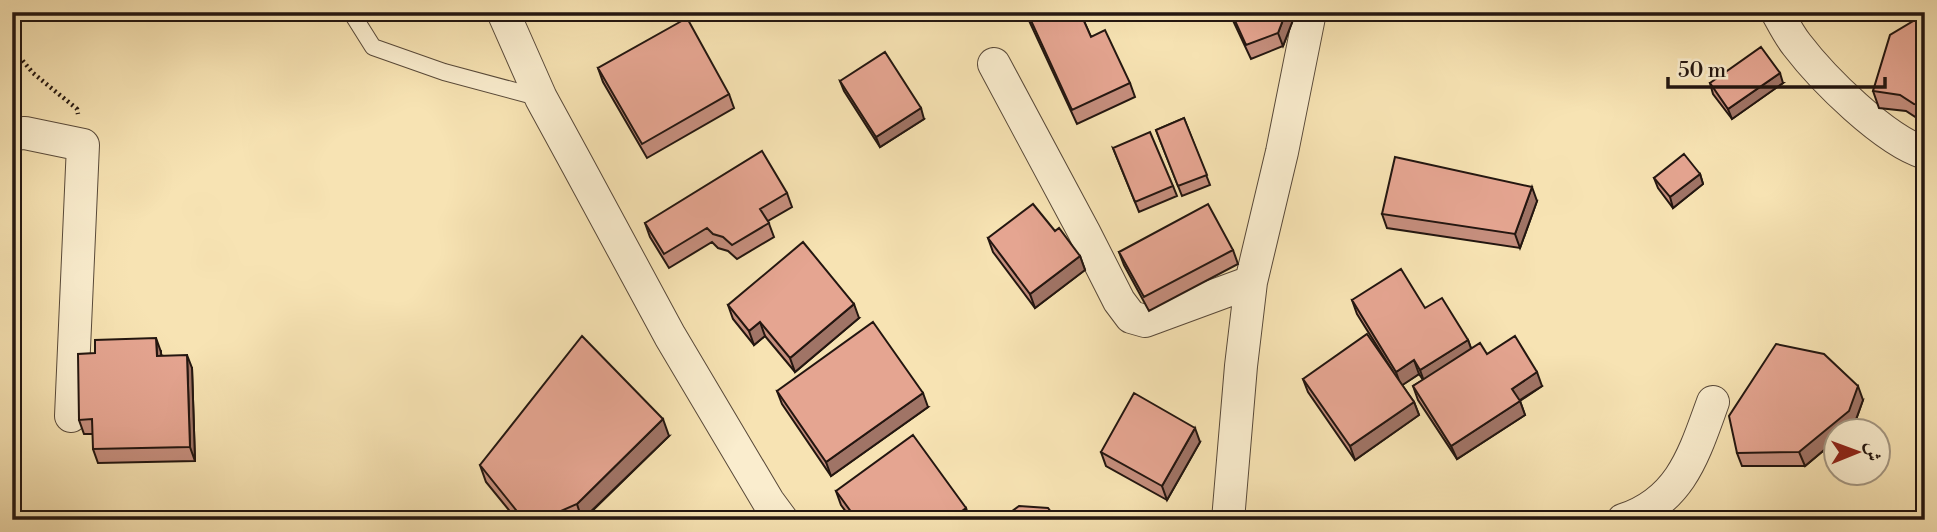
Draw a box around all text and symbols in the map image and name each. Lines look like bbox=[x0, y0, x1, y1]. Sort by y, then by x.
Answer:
scale bar bbox=[1668, 46, 1884, 90]
text: 50 m bbox=[1678, 58, 1726, 84]
north arrow bbox=[1822, 416, 1892, 486]
text: ش bbox=[1861, 442, 1885, 461]

